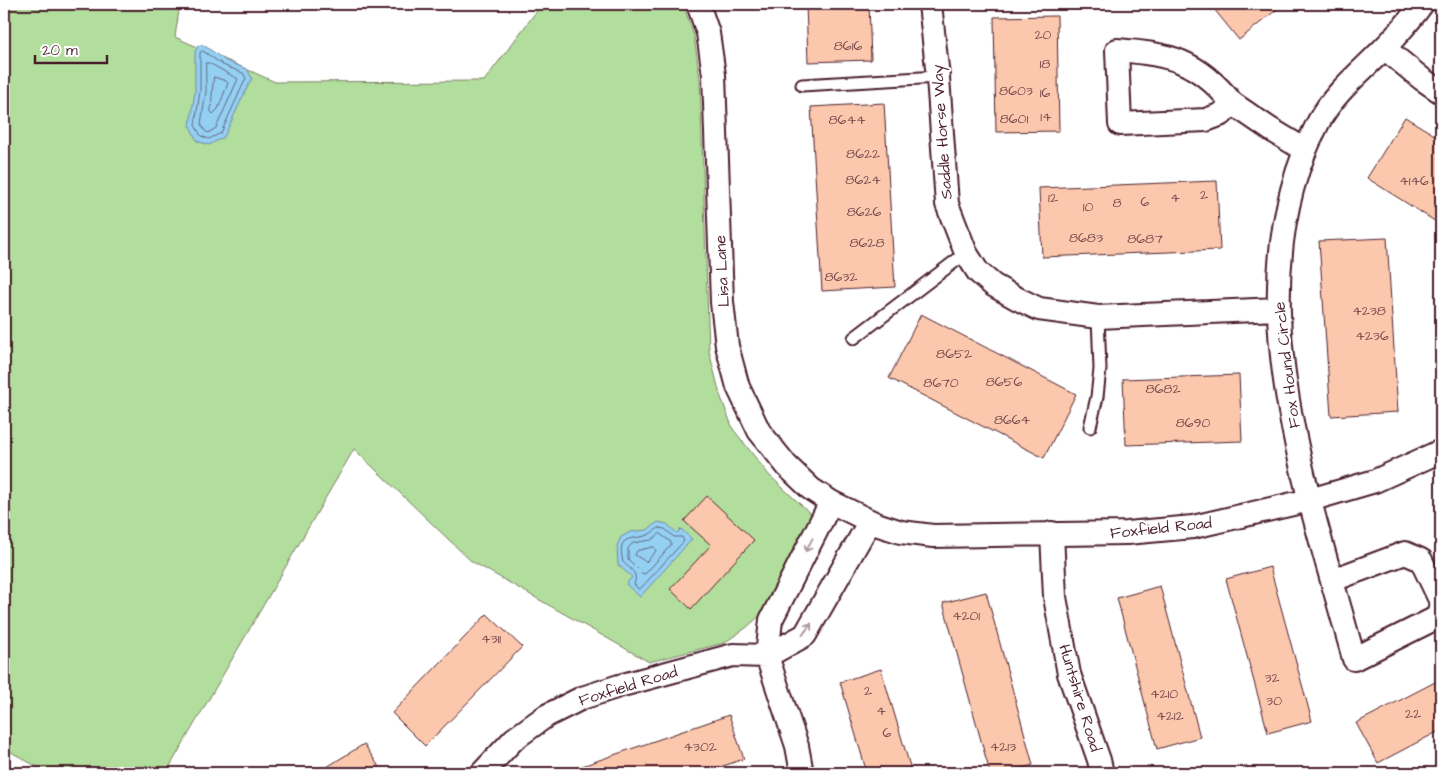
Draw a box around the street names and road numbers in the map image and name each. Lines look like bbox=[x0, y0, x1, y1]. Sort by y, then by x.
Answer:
street label: Saddle Horse Way bbox=[926, 64, 959, 200]
street label: Lisa Lane bbox=[709, 234, 735, 308]
street label: Fox Hound Circle bbox=[1268, 300, 1306, 430]
street label: Foxfield Road bbox=[1109, 512, 1213, 544]
street label: Huntshire Road bbox=[1053, 642, 1107, 754]
street label: Foxfield Road bbox=[576, 661, 680, 711]

